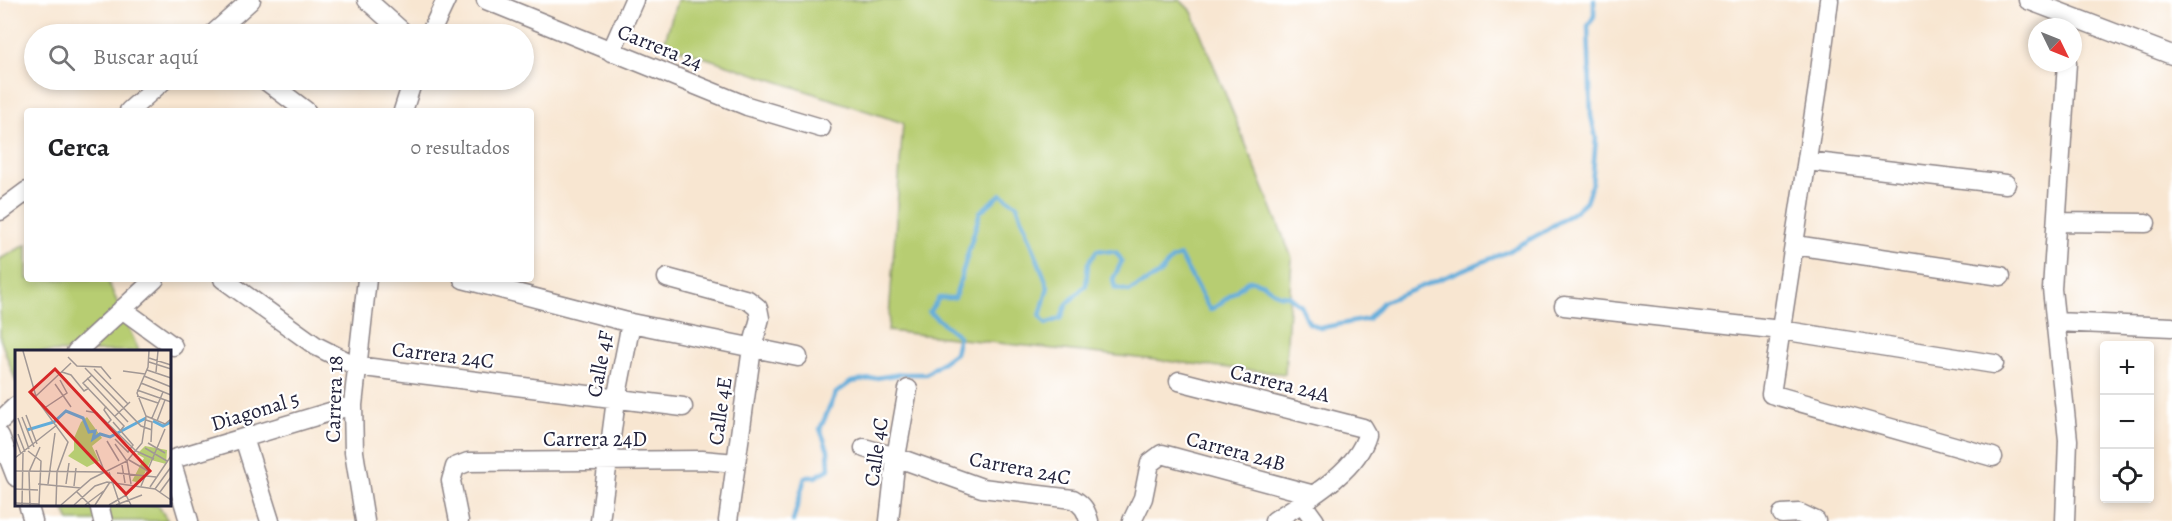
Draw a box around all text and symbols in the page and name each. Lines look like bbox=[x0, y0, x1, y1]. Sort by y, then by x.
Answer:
street label: Carrera 24 bbox=[613, 17, 707, 77]
north arrow bbox=[2028, 18, 2082, 72]
search box bbox=[24, 24, 534, 90]
icon: search bbox=[45, 41, 78, 74]
text: Buscar aquí bbox=[93, 42, 199, 72]
text: Cerca bbox=[48, 130, 110, 165]
text: 0 resultados bbox=[411, 134, 510, 161]
street label: Calle 4F bbox=[580, 328, 620, 400]
street label: Carrera 24C bbox=[390, 335, 496, 375]
map controls bbox=[2100, 341, 2154, 503]
button: + bbox=[2100, 341, 2154, 395]
inset map bbox=[15, 350, 171, 506]
street label: Carrera 18 bbox=[318, 355, 350, 443]
street label: Carrera 24A bbox=[1227, 357, 1333, 409]
street label: Calle 4E bbox=[701, 375, 739, 447]
street label: Diagonal 5 bbox=[207, 384, 303, 438]
button: − bbox=[2100, 395, 2154, 449]
street label: Calle 4C bbox=[857, 416, 895, 488]
street label: Carrera 24B bbox=[1183, 424, 1289, 478]
street label: Carrera 24D bbox=[543, 425, 647, 453]
street label: Carrera 24C bbox=[967, 444, 1073, 492]
button: locate bbox=[2100, 449, 2154, 503]

